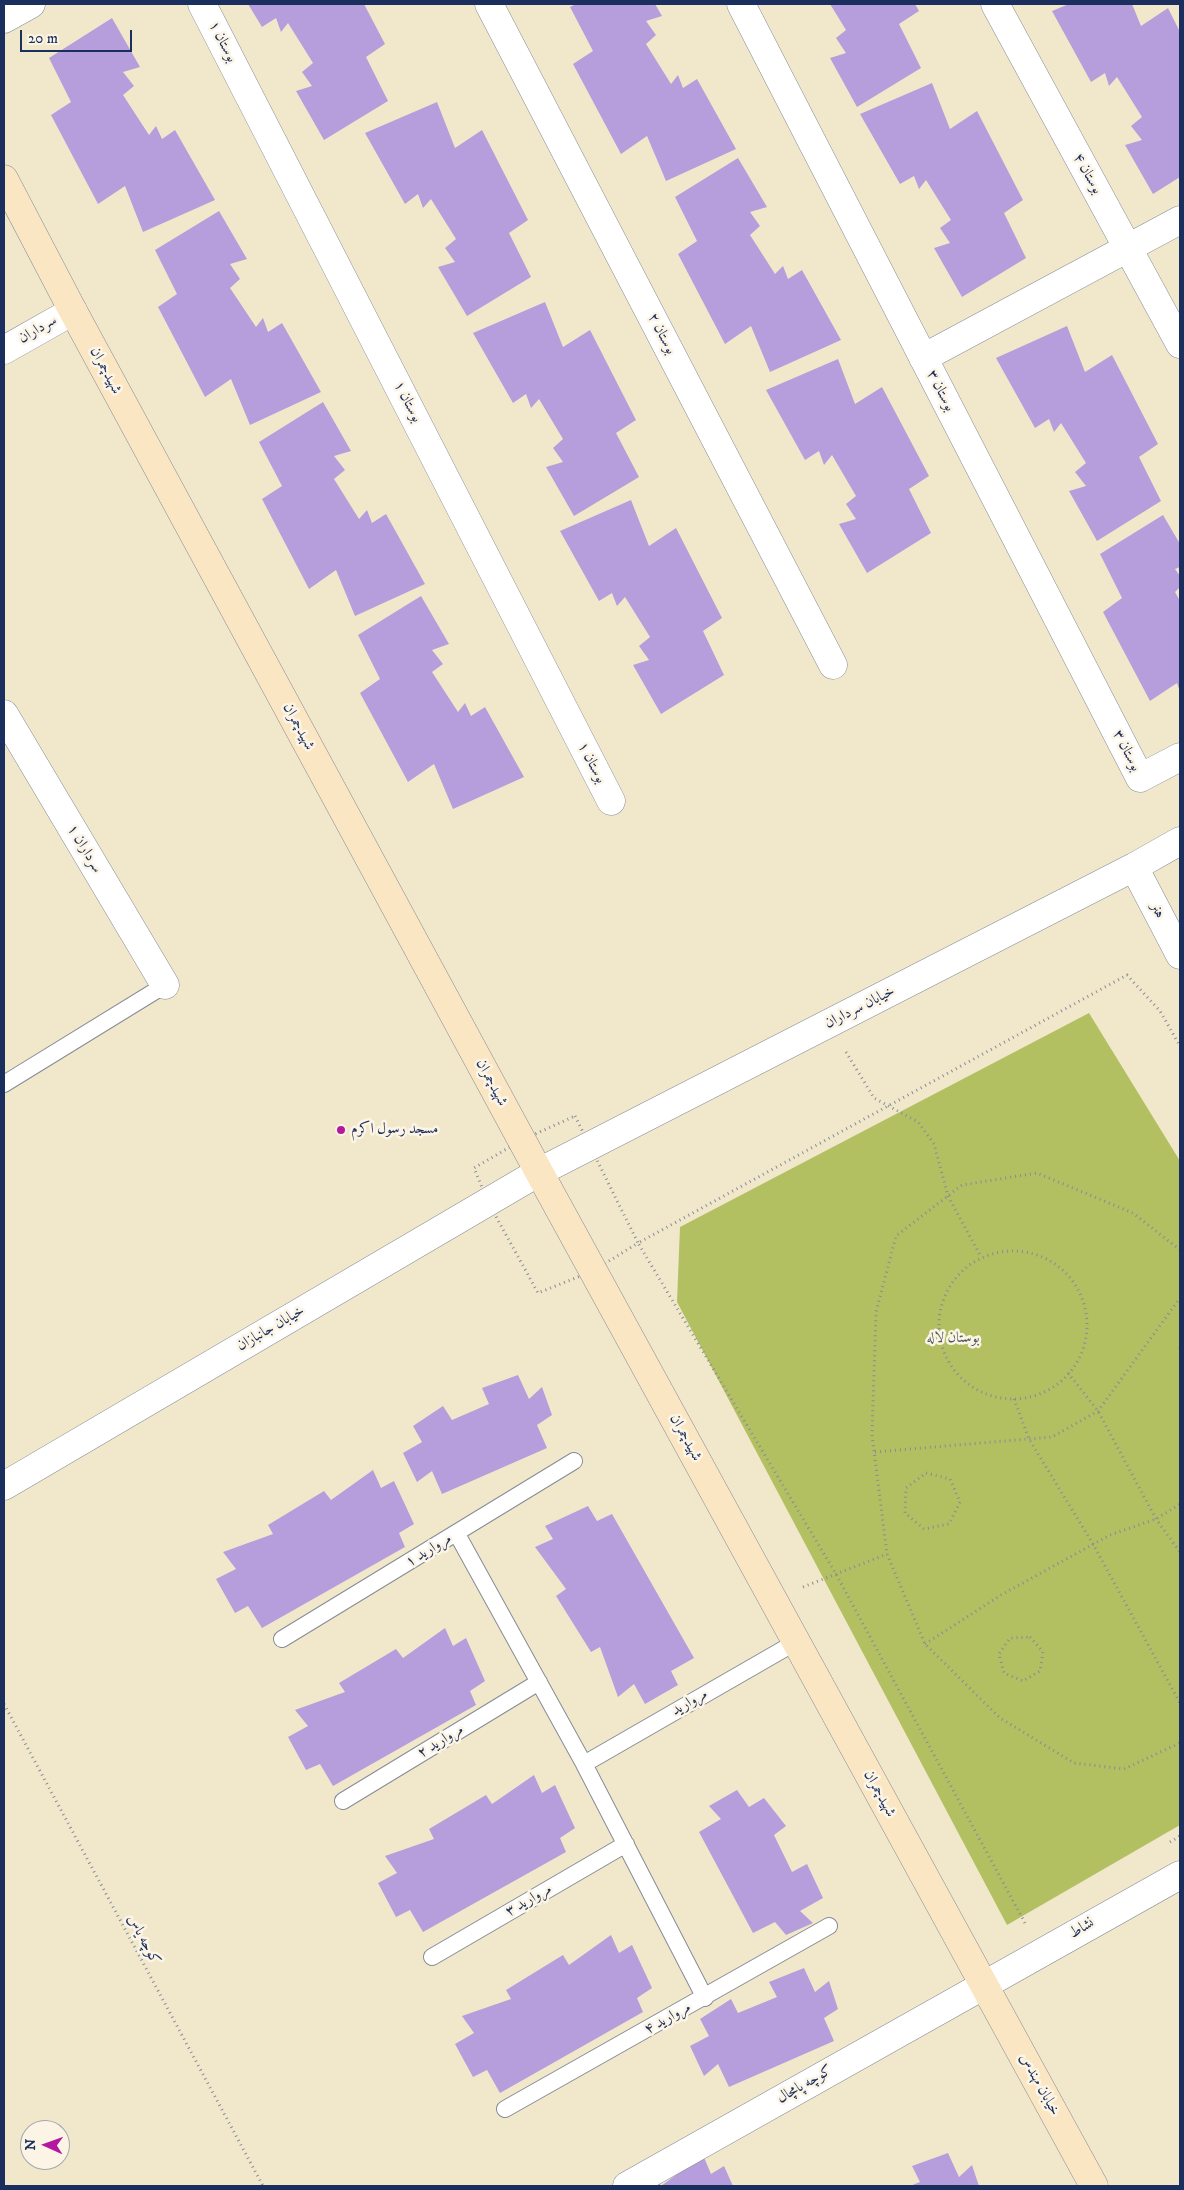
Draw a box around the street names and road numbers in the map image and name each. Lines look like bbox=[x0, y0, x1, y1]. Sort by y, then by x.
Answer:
street label: بوستان ۱ bbox=[204, 18, 240, 66]
street label: بوستان ۴ bbox=[1068, 150, 1106, 198]
street label: بوستان ۲ bbox=[643, 310, 679, 358]
street label: سرداران bbox=[16, 312, 60, 348]
street label: شهیدچمران bbox=[85, 344, 125, 398]
street label: بوستان ۳ bbox=[922, 367, 958, 415]
street label: بوستان ۱ bbox=[389, 378, 425, 426]
street label: شهیدچمران bbox=[278, 700, 318, 754]
street label: بوستان ۳ bbox=[1108, 727, 1144, 775]
street label: بوستان ۱ bbox=[573, 739, 609, 787]
street label: سرداران ۱ bbox=[63, 822, 105, 876]
street label: هنر bbox=[1146, 900, 1168, 922]
street label: خیابان سرداران bbox=[822, 983, 898, 1033]
street label: شهیدچمران bbox=[471, 1056, 511, 1110]
street label: خیابان جانبازان bbox=[234, 1302, 308, 1356]
street label: شهیدچمران bbox=[665, 1411, 705, 1465]
street label: مروارید ۱ bbox=[403, 1530, 455, 1572]
street label: مروارید bbox=[669, 1686, 711, 1720]
street label: مروارید ۲ bbox=[415, 1721, 467, 1763]
street label: شهیدچمران bbox=[859, 1767, 899, 1821]
street label: مروارید ۳ bbox=[503, 1881, 555, 1921]
street label: کوچه یاس bbox=[122, 1912, 164, 1968]
street label: نشاط bbox=[1066, 1915, 1098, 1943]
street label: مروارید ۴ bbox=[642, 1999, 694, 2039]
street label: خیابان مهندس bbox=[1015, 2051, 1063, 2119]
street label: کوچه پامچال bbox=[774, 2062, 836, 2108]

